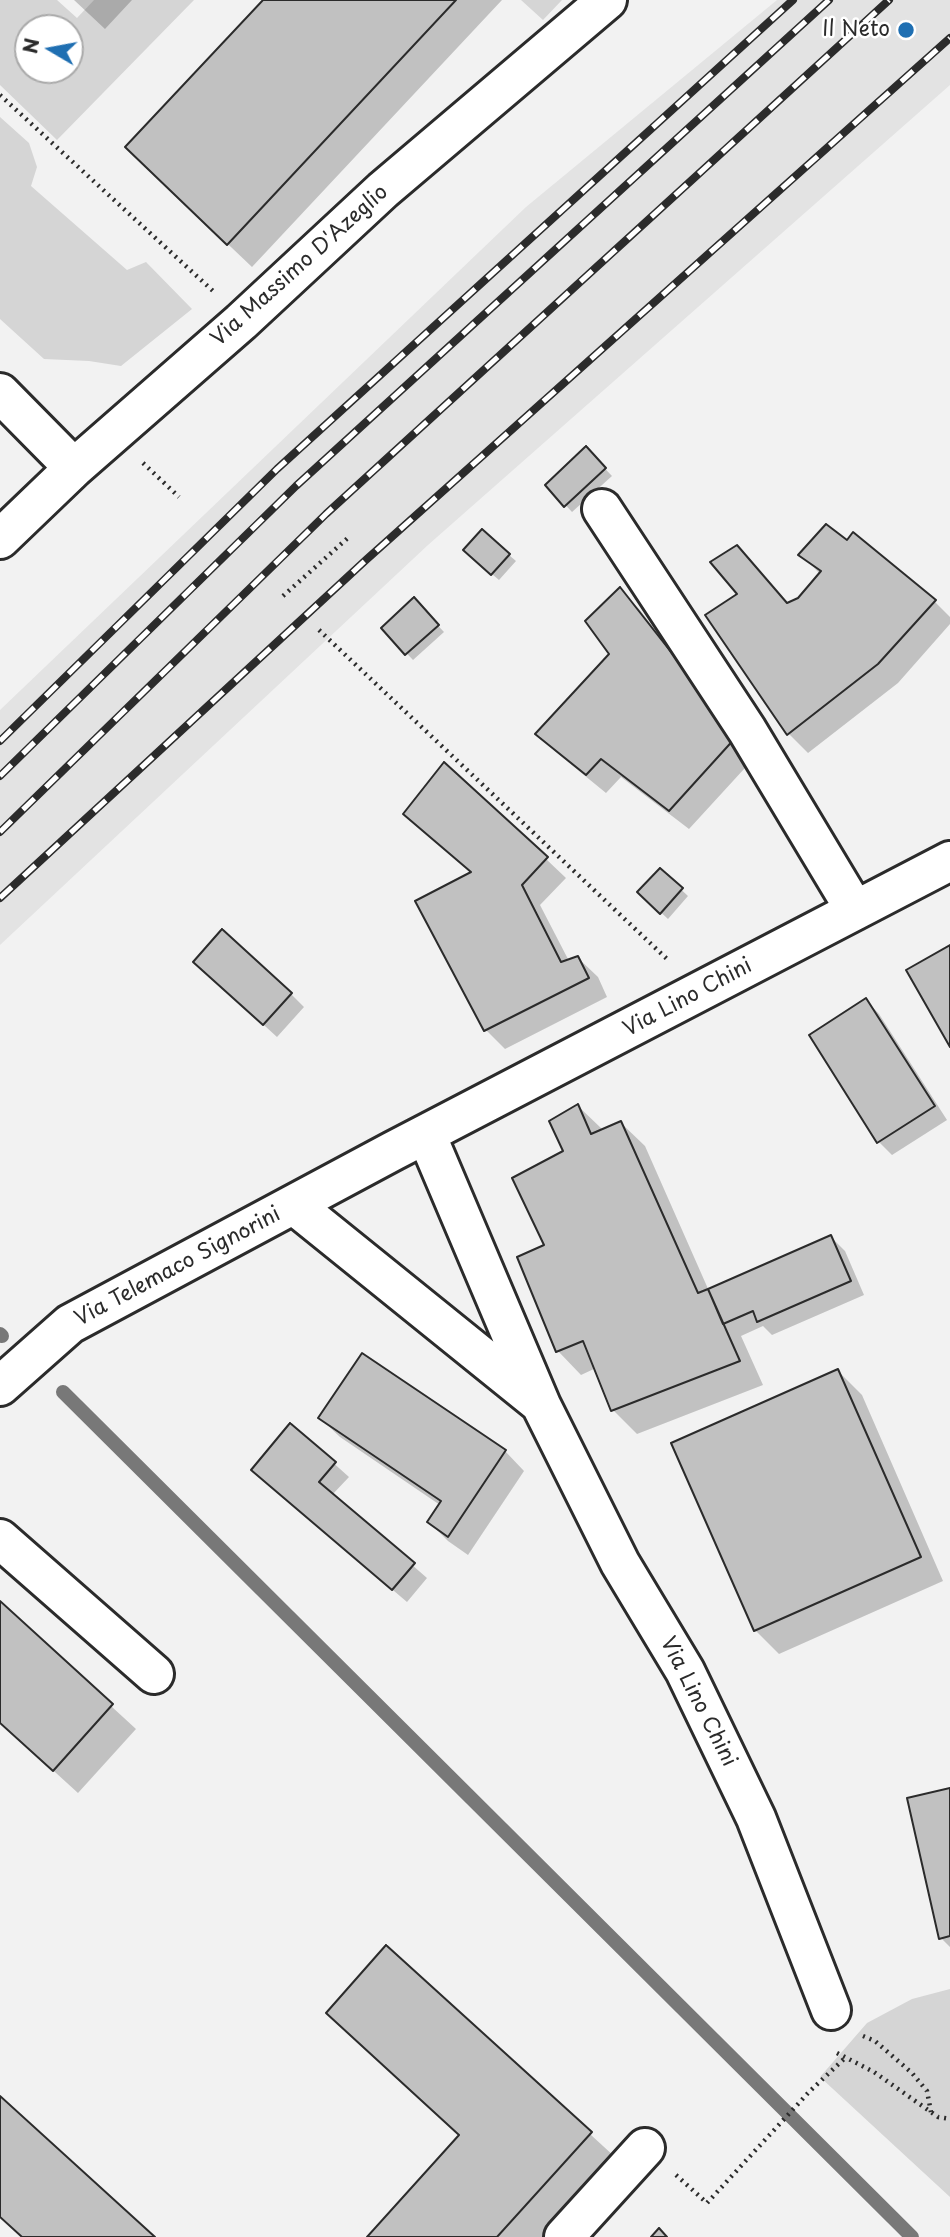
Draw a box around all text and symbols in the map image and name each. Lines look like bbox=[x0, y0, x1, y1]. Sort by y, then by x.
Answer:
north arrow bbox=[14, 14, 84, 84]
place label: Il Neto bbox=[822, 17, 890, 43]
marker: Il Neto bbox=[896, 20, 916, 40]
text: N bbox=[15, 36, 45, 56]
street label: Via Massimo D'Azeglio bbox=[207, 180, 393, 352]
street label: Via Lino Chini bbox=[619, 954, 757, 1042]
street label: Via Telemaco Signorini bbox=[71, 1202, 285, 1332]
street label: Via Lino Chini bbox=[655, 1633, 741, 1771]

